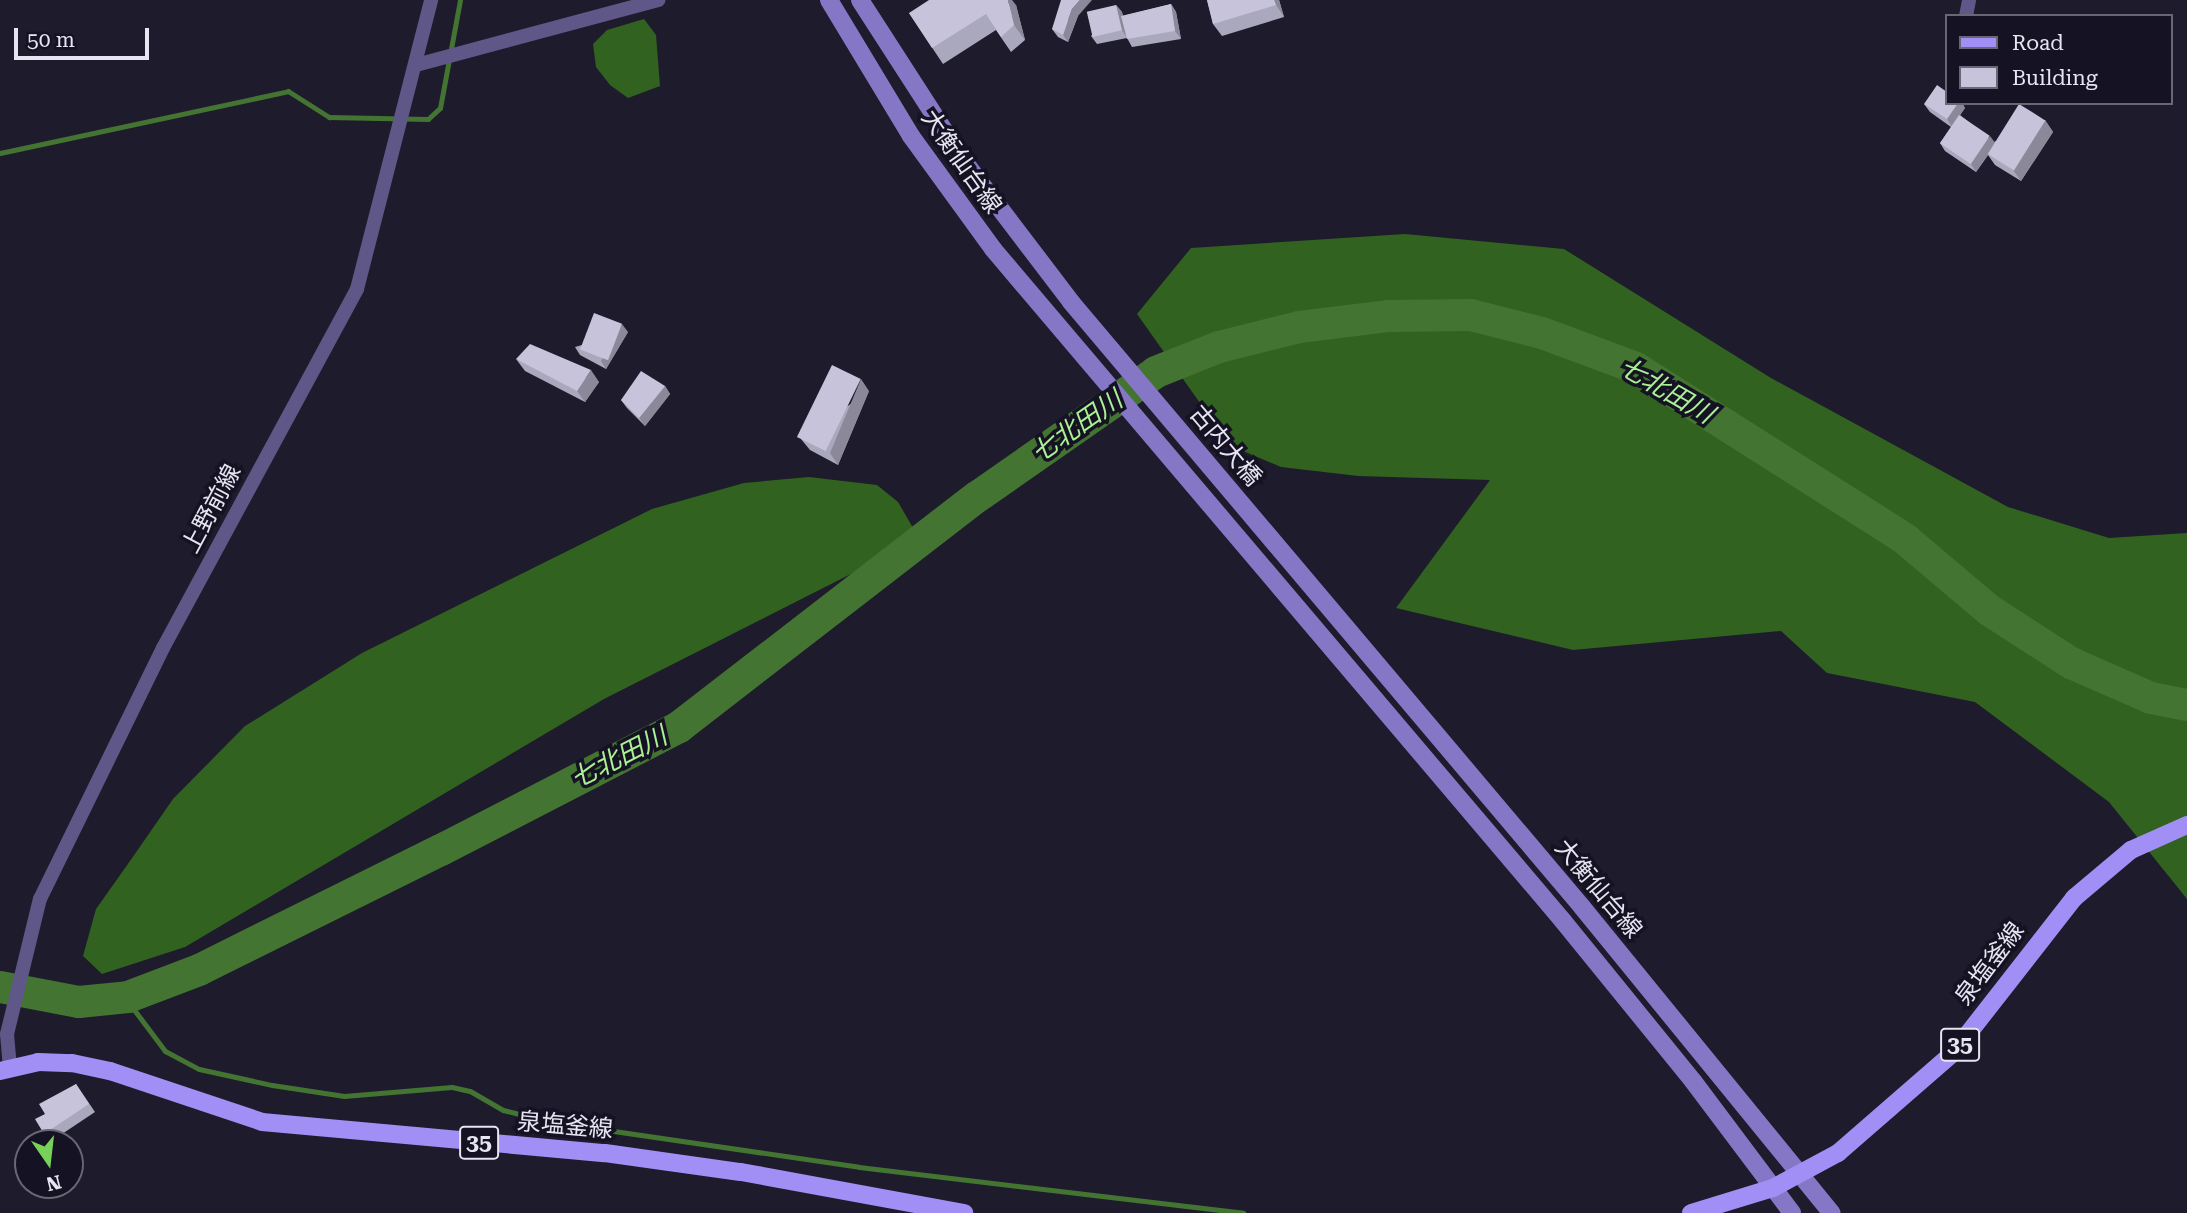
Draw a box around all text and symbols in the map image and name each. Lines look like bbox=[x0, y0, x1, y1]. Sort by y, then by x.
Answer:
scale bar bbox=[18, 14, 152, 58]
legend bbox=[1946, 14, 2173, 105]
text: 50 m bbox=[27, 28, 75, 52]
text: Road bbox=[2012, 31, 2064, 55]
text: Building bbox=[2012, 66, 2098, 90]
street label: 大衡仙台線 bbox=[915, 105, 1007, 219]
water label: 七北田川 bbox=[1613, 351, 1719, 431]
water label: 七北田川 bbox=[1025, 384, 1129, 470]
street label: 古内大橋 bbox=[1183, 400, 1267, 492]
street label: 上野前線 bbox=[177, 460, 247, 558]
water label: 七北田川 bbox=[566, 720, 672, 796]
street label: 大衡仙台線 bbox=[1548, 834, 1648, 944]
street label: 泉塩釜線 bbox=[1950, 917, 2030, 1011]
road number: 35 bbox=[1939, 1026, 1981, 1064]
street label: 泉塩釜線 bbox=[516, 1107, 614, 1145]
road number: 35 bbox=[458, 1124, 500, 1162]
north arrow bbox=[14, 1129, 84, 1199]
text: N bbox=[44, 1170, 64, 1196]

